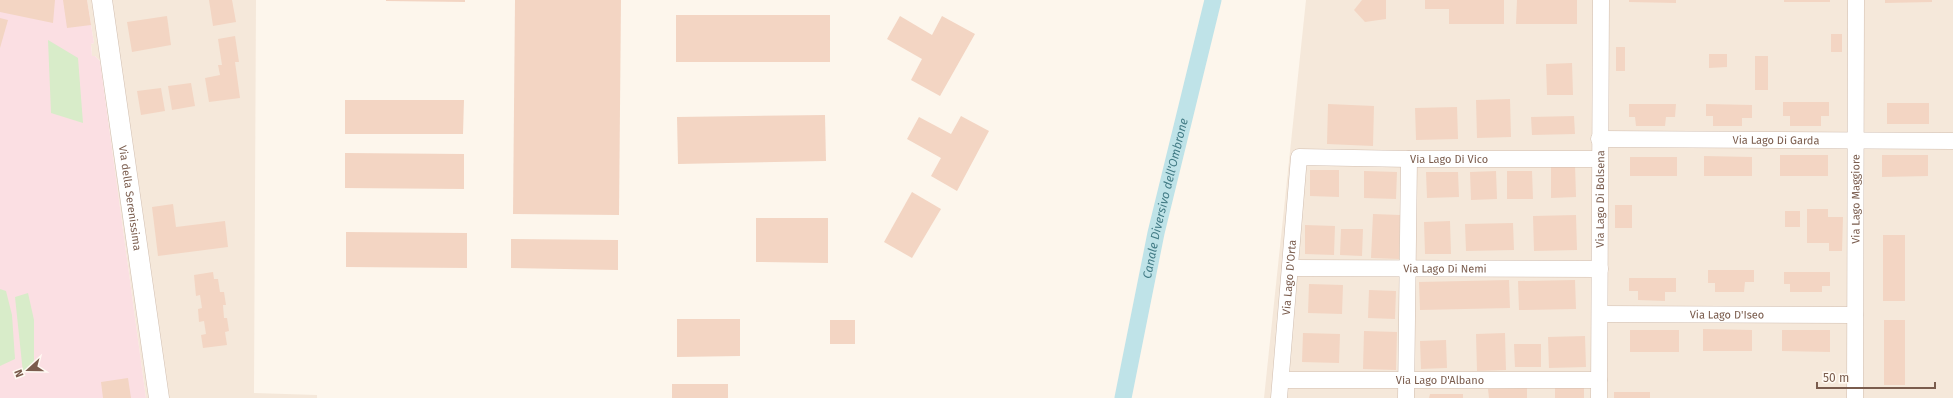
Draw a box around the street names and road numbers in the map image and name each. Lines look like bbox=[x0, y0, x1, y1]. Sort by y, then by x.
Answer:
street label: Via Lago Di Garda bbox=[1733, 133, 1819, 147]
street label: Via della Serenissima bbox=[116, 144, 144, 251]
street label: Via Lago Di Bolsena bbox=[1593, 150, 1607, 248]
street label: Via Lago Di Vico bbox=[1410, 153, 1488, 166]
street label: Via Lago Maggiore bbox=[1849, 154, 1862, 244]
street label: Via Lago D'Orta bbox=[1279, 239, 1299, 316]
street label: Via Lago Di Nemi bbox=[1403, 262, 1487, 275]
street label: Via Lago D'Iseo bbox=[1690, 308, 1764, 321]
street label: Via Lago D'Albano bbox=[1396, 374, 1484, 387]

